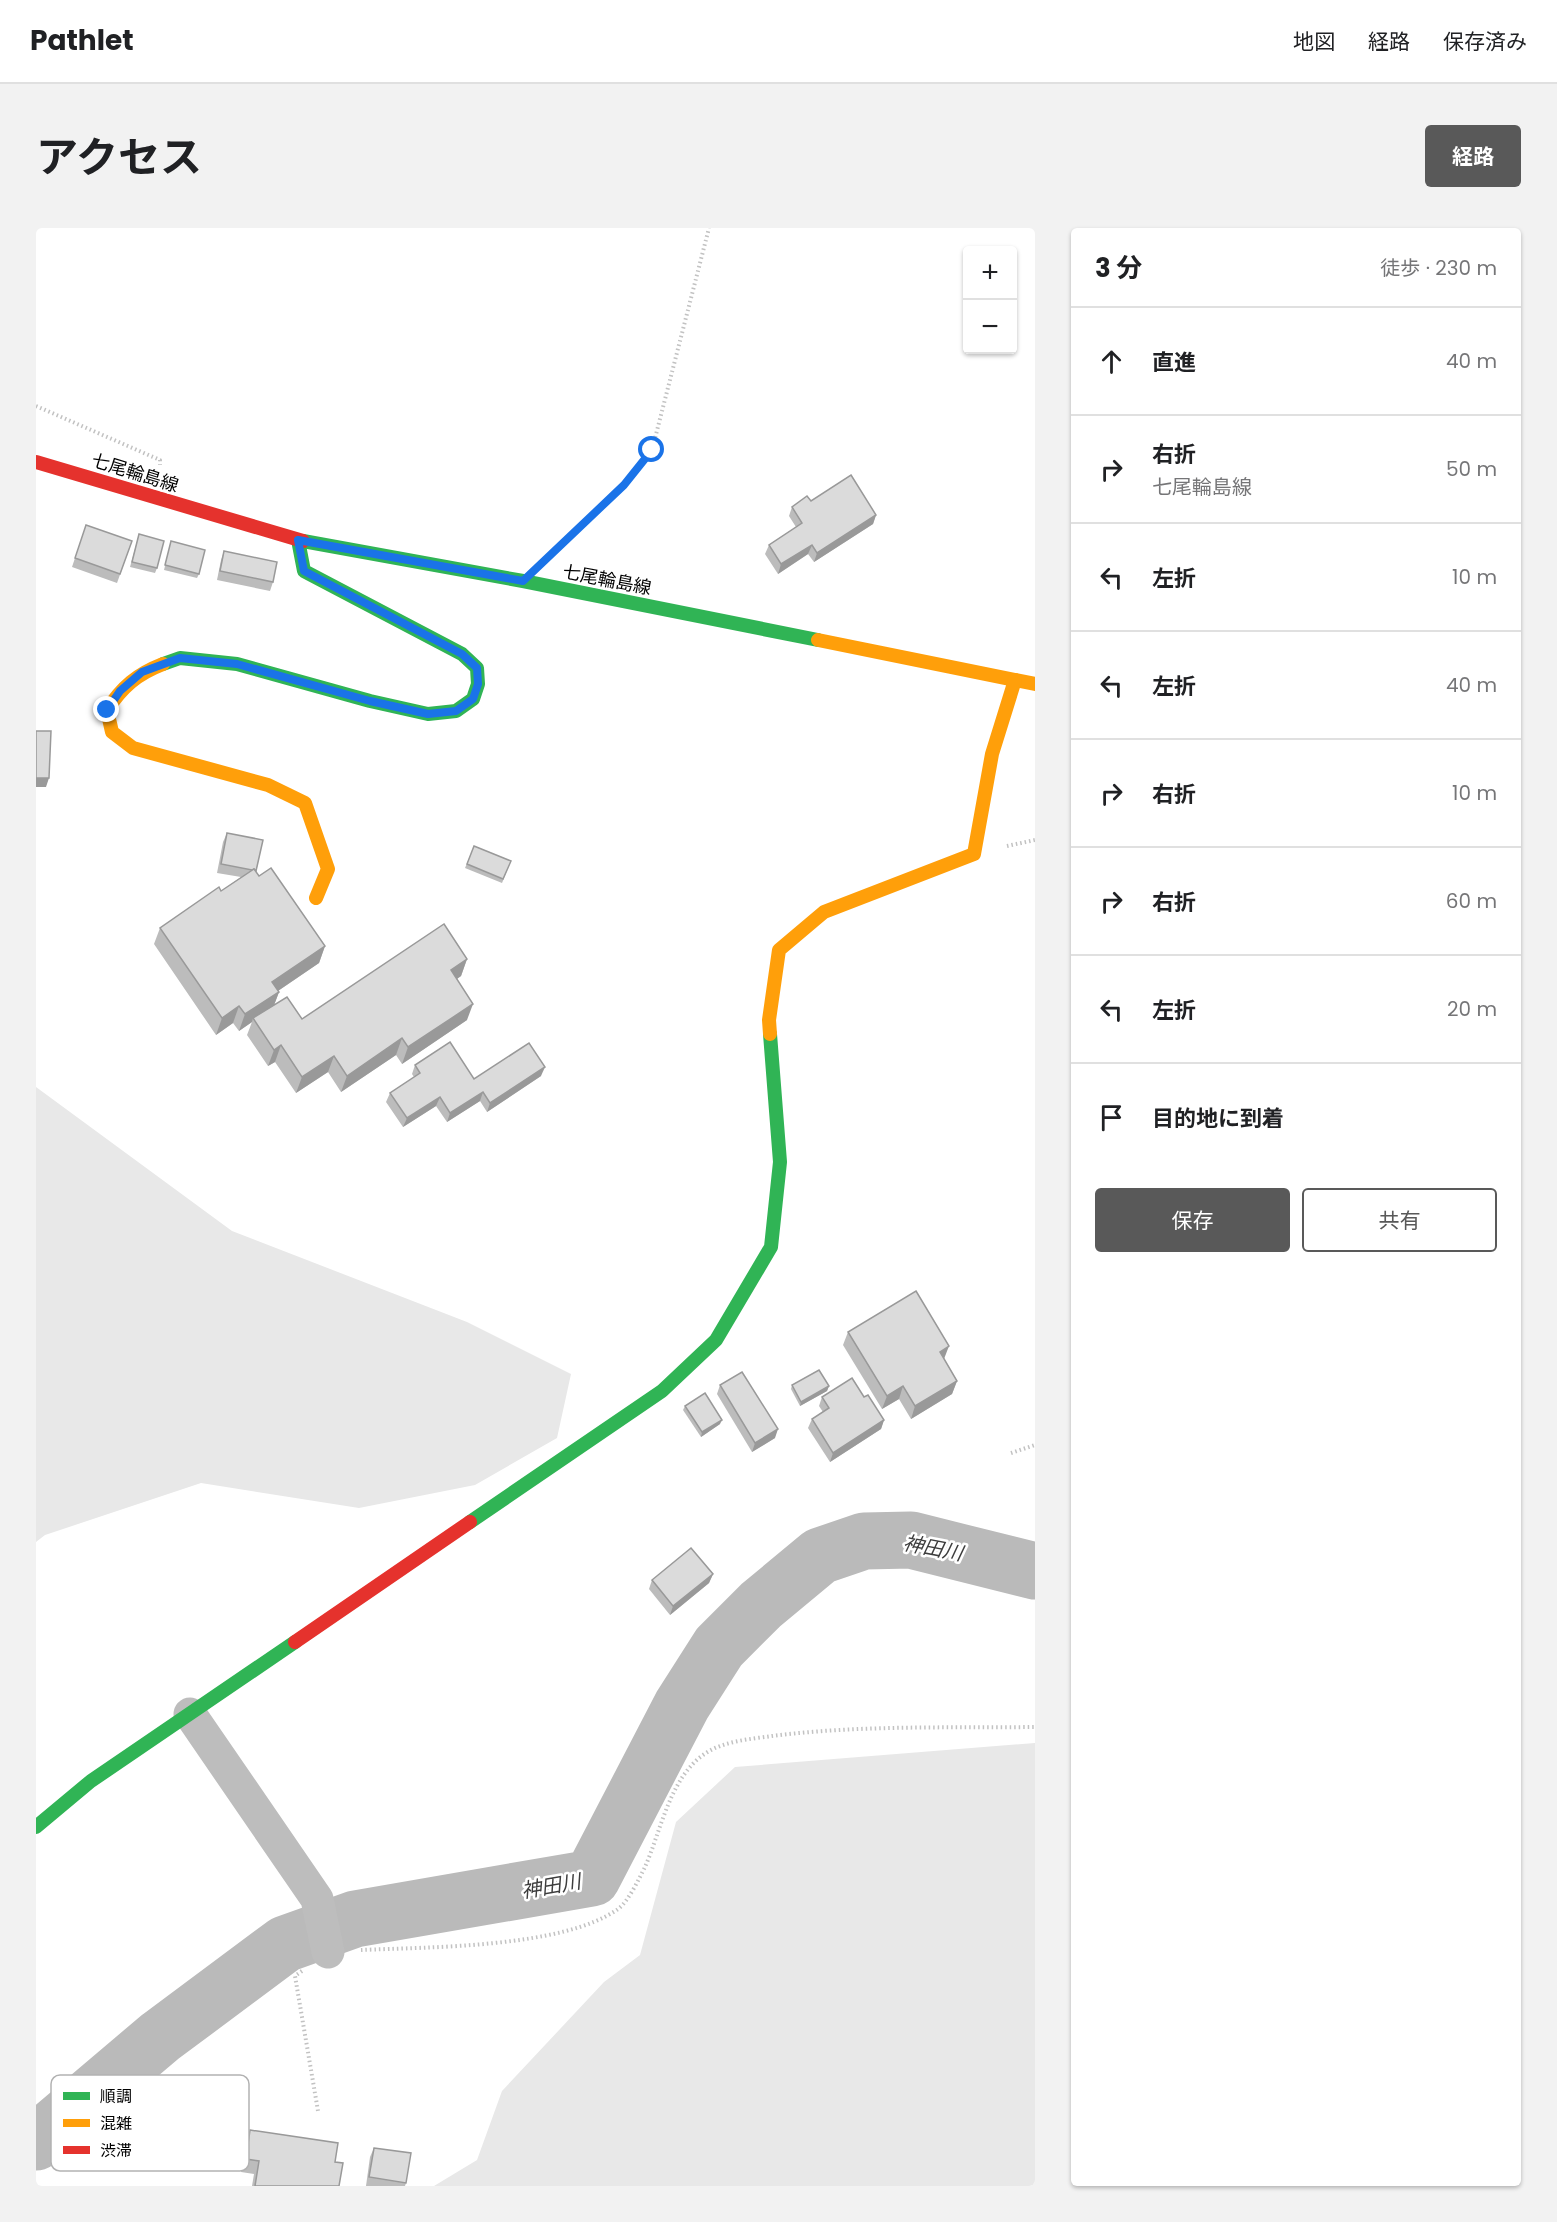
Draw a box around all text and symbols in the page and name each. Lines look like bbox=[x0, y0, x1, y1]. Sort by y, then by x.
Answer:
text: Pathlet bbox=[30, 21, 134, 60]
text: 地図 bbox=[1293, 27, 1335, 56]
text: 経路 bbox=[1368, 27, 1410, 56]
text: 保存済み bbox=[1443, 27, 1527, 56]
button: 経路 bbox=[1425, 125, 1521, 187]
text: アクセス bbox=[36, 128, 202, 187]
map controls bbox=[963, 246, 1017, 354]
button: + bbox=[963, 246, 1017, 300]
text: 3 分 bbox=[1095, 250, 1142, 286]
text: 徒歩 · 230 m bbox=[1380, 254, 1497, 282]
button: − bbox=[963, 300, 1017, 354]
icon: ahead bbox=[1095, 345, 1128, 378]
text: 直進 bbox=[1152, 347, 1196, 378]
text: 40 m bbox=[1446, 347, 1497, 375]
route start bbox=[638, 436, 664, 462]
text: 右折 bbox=[1152, 439, 1196, 470]
street label: 七尾輪島線 bbox=[88, 447, 182, 498]
icon: right bbox=[1095, 453, 1128, 486]
text: 50 m bbox=[1446, 455, 1497, 483]
text: 七尾輪島線 bbox=[1152, 473, 1252, 501]
street label: 七尾輪島線 bbox=[561, 559, 654, 600]
icon: left bbox=[1095, 561, 1128, 594]
text: 左折 bbox=[1152, 563, 1196, 594]
text: 10 m bbox=[1452, 563, 1497, 591]
icon: left bbox=[1095, 669, 1128, 702]
text: 左折 bbox=[1152, 671, 1196, 702]
text: 40 m bbox=[1446, 671, 1497, 699]
route end bbox=[93, 696, 119, 722]
icon: right bbox=[1095, 777, 1128, 810]
text: 右折 bbox=[1152, 779, 1196, 810]
text: 10 m bbox=[1452, 779, 1497, 807]
icon: right bbox=[1095, 885, 1128, 918]
text: 右折 bbox=[1152, 887, 1196, 918]
text: 60 m bbox=[1446, 887, 1497, 915]
icon: left bbox=[1095, 993, 1128, 1026]
text: 左折 bbox=[1152, 995, 1196, 1026]
text: 20 m bbox=[1447, 995, 1497, 1023]
icon: arrive bbox=[1095, 1101, 1128, 1134]
text: 目的地に到着 bbox=[1152, 1103, 1284, 1134]
button: 保存 bbox=[1095, 1188, 1290, 1252]
button: 共有 bbox=[1302, 1188, 1497, 1252]
water label: 神田川 bbox=[901, 1529, 967, 1568]
water label: 神田川 bbox=[519, 1867, 585, 1905]
legend bbox=[51, 2075, 249, 2171]
text: 順調 bbox=[100, 2085, 132, 2108]
text: 混雑 bbox=[100, 2112, 132, 2135]
text: 渋滞 bbox=[100, 2139, 132, 2162]

